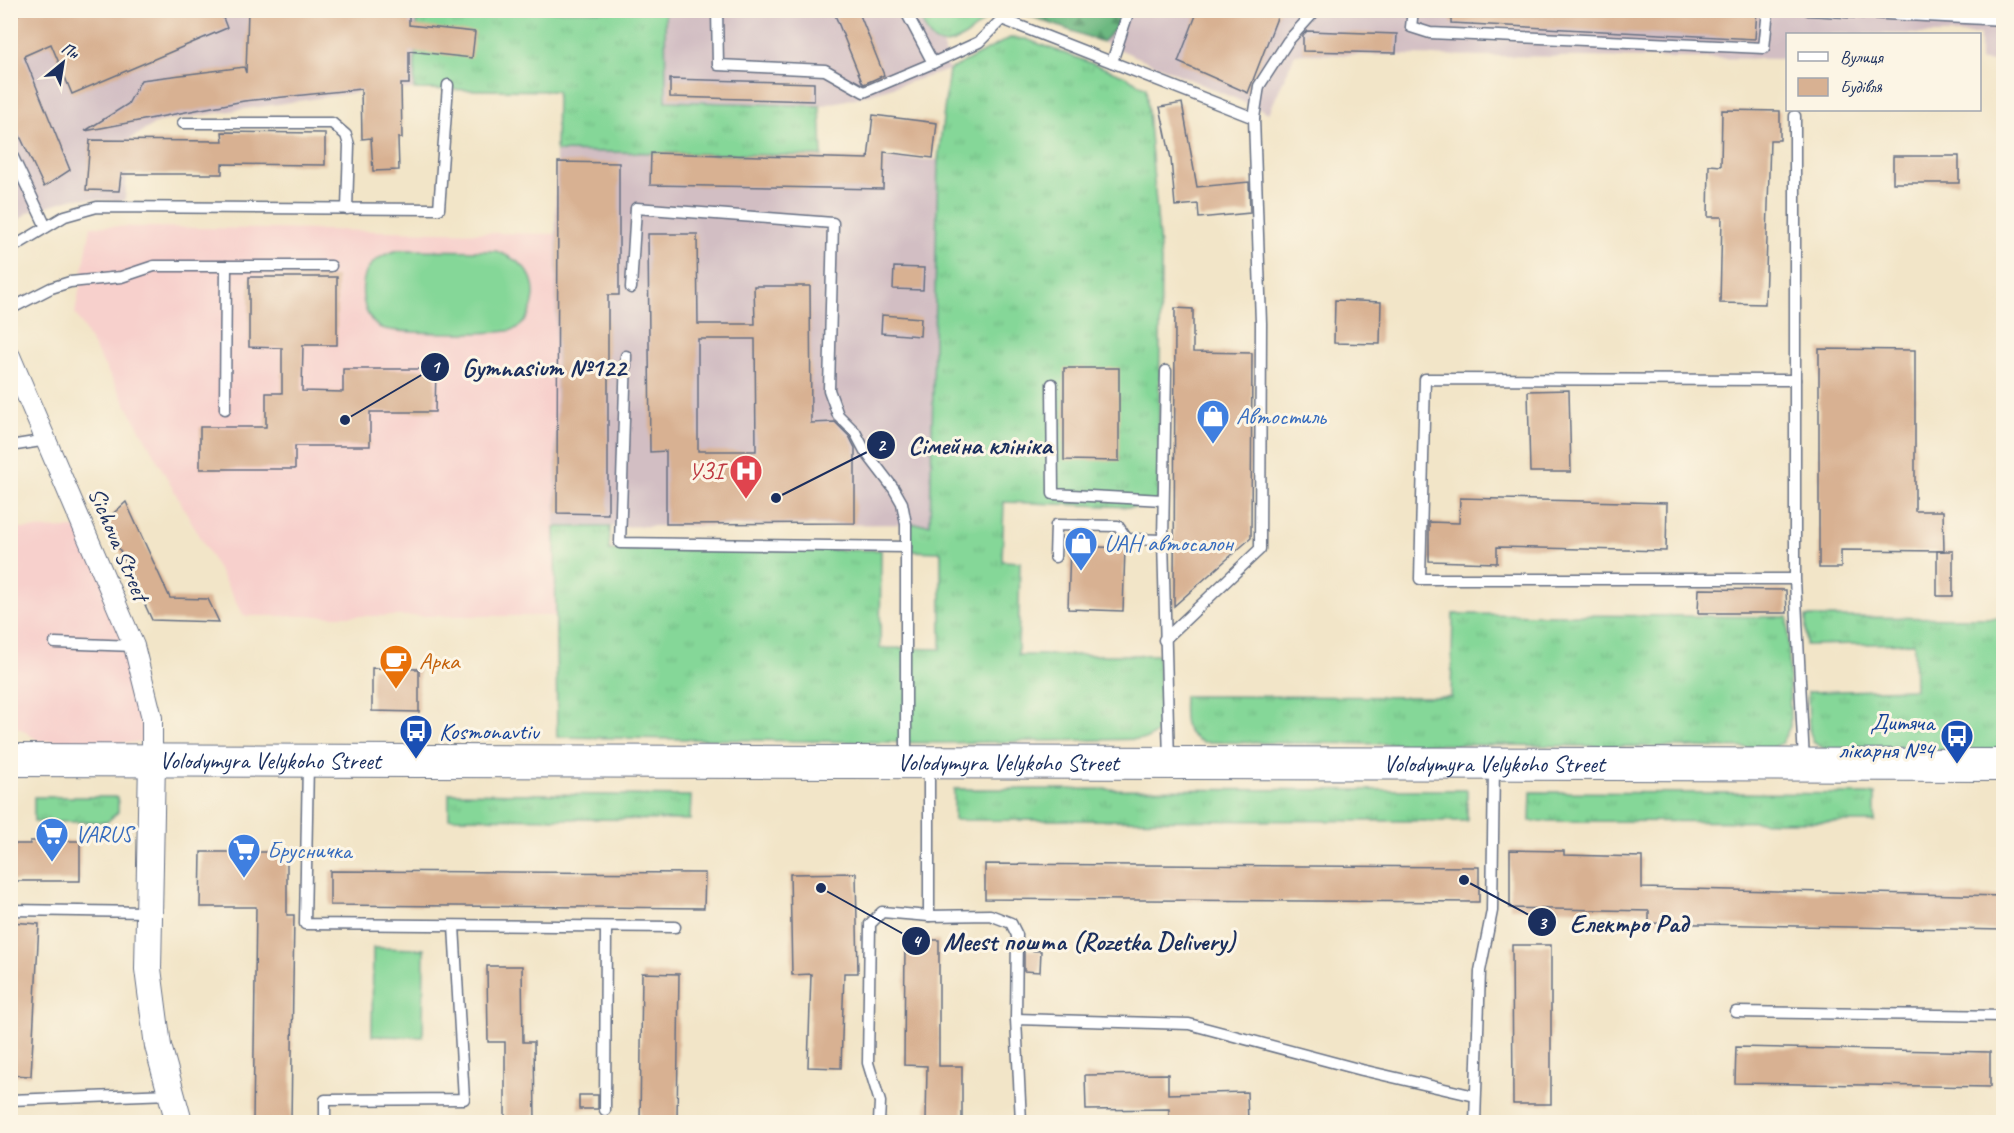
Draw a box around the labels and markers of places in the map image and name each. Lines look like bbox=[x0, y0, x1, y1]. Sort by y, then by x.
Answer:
callout: Gymnasium №122 bbox=[420, 345, 638, 389]
shop icon: Автостиль bbox=[1195, 398, 1231, 445]
place label: Автостиль bbox=[1236, 401, 1327, 431]
callout: Сімейна клініка bbox=[866, 423, 1063, 467]
hospital icon: УЗІ bbox=[728, 453, 764, 500]
place label: УЗІ bbox=[689, 456, 728, 486]
shop icon: UAH автосалон bbox=[1063, 525, 1099, 572]
place label: UAH автосалон bbox=[1104, 528, 1234, 558]
cafe icon: Арка bbox=[378, 643, 414, 690]
place label: Арка bbox=[419, 646, 461, 676]
place label: Дитяча лікарня №4 bbox=[1839, 707, 1936, 765]
bus stop icon: Kosmonavtiv bbox=[398, 713, 434, 760]
place label: Kosmonavtiv bbox=[439, 716, 541, 746]
bus stop icon: Дитяча лікарня №4 bbox=[1939, 718, 1975, 765]
supermarket icon: VARUS bbox=[34, 816, 70, 863]
place label: VARUS bbox=[75, 819, 136, 849]
supermarket icon: Брусничка bbox=[226, 832, 262, 879]
place label: Брусничка bbox=[267, 835, 353, 865]
callout: Електро Рад bbox=[1527, 900, 1700, 944]
callout: Meest пошта (Rozetka Delivery) bbox=[901, 919, 1247, 963]

